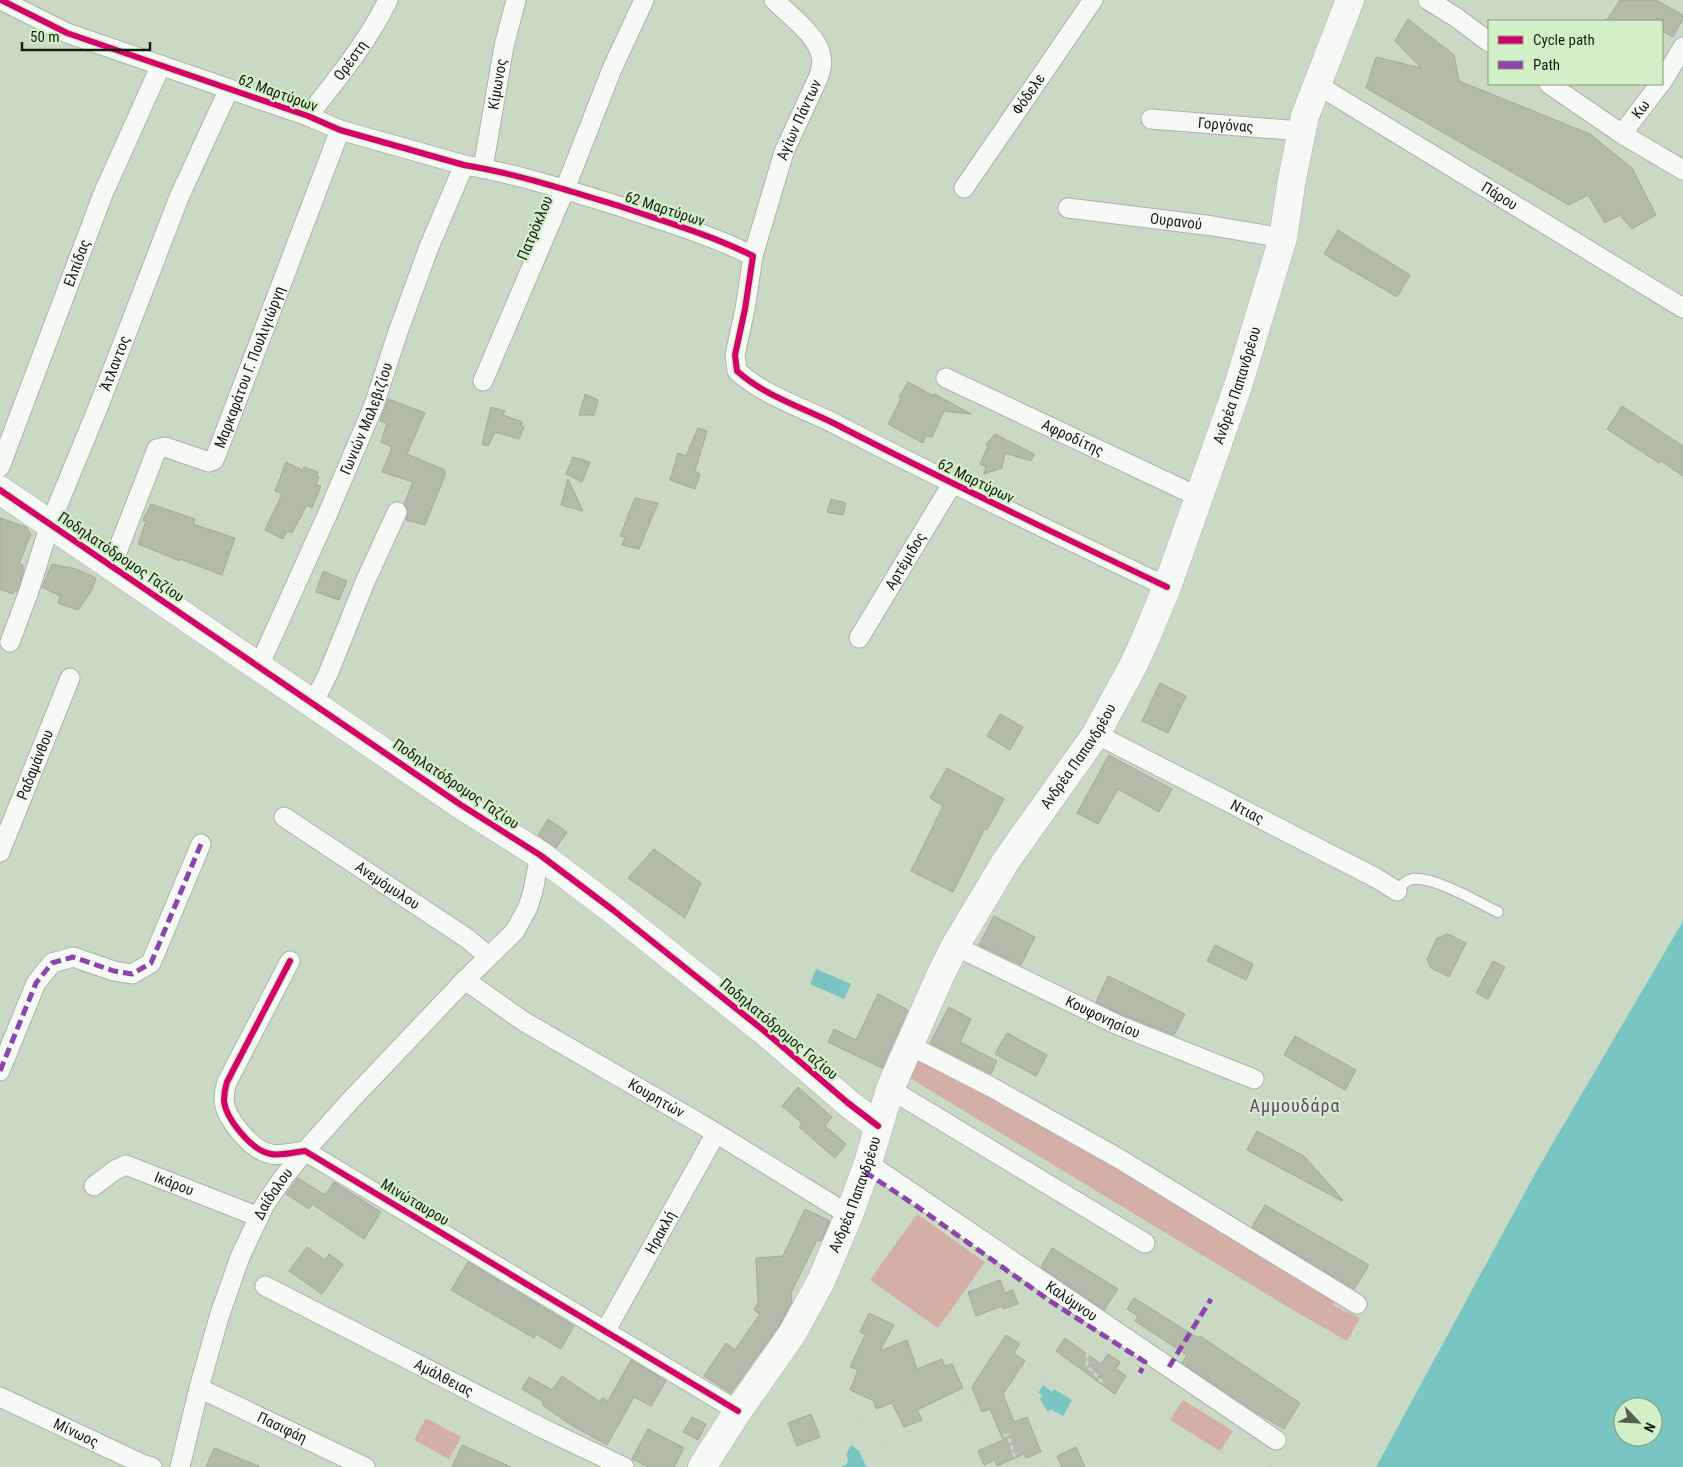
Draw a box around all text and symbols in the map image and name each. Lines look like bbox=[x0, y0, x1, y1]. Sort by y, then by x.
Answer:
scale bar bbox=[22, 20, 150, 52]
legend bbox=[1488, 20, 1663, 85]
text: 50 m bbox=[30, 28, 60, 46]
text: Cycle path bbox=[1533, 31, 1595, 49]
street label: Ορέστη bbox=[330, 37, 371, 84]
text: Path bbox=[1533, 56, 1560, 74]
street label: Κίμωνος bbox=[484, 57, 511, 111]
street label: 62 Μαρτύρων bbox=[236, 70, 321, 116]
street label: Φόδελε bbox=[1008, 70, 1049, 118]
street label: Αγίων Πάντων bbox=[773, 76, 825, 162]
street label: Κω bbox=[1628, 96, 1654, 122]
street label: Γοργόνας bbox=[1197, 114, 1254, 136]
street label: Πάρου bbox=[1478, 178, 1521, 214]
street label: 62 Μαρτύρων bbox=[623, 188, 708, 231]
street label: Πατρόκλου bbox=[513, 193, 557, 263]
street label: Ουρανού bbox=[1149, 209, 1203, 234]
street label: Ελπίδας bbox=[60, 237, 94, 289]
street label: Μαρκαράτου Γ. Πουλιγιώργη bbox=[211, 284, 289, 451]
street label: Ανδρέα Παπανδρέου bbox=[1209, 324, 1265, 447]
street label: Άτλαντος bbox=[96, 333, 134, 394]
street label: Γωνιών Μαλεβιζίου bbox=[336, 360, 396, 477]
street label: Αφροδίτης bbox=[1039, 415, 1107, 460]
street label: 62 Μαρτύρων bbox=[935, 455, 1018, 508]
street label: Ποδηλατόδρομος Γαζίου bbox=[54, 508, 188, 606]
street label: Αρτέμιδος bbox=[881, 529, 930, 593]
street label: Ανδρέα Παπανδρέου bbox=[1037, 701, 1120, 812]
street label: Ραδαμάνθου bbox=[13, 727, 57, 803]
street label: Ποδηλατόδρομος Γαζίου bbox=[389, 735, 523, 833]
street label: Ντιας bbox=[1227, 796, 1267, 828]
street label: Ανεμόμυλου bbox=[352, 858, 423, 913]
street label: Ποδηλατόδρομος Γαζίου bbox=[716, 974, 842, 1084]
street label: Κουφονησίου bbox=[1063, 992, 1143, 1042]
street label: Κουρητών bbox=[625, 1075, 688, 1122]
district label: Αμμουδάρα bbox=[1250, 1095, 1340, 1116]
street label: Ανδρέα Παπανδρέου bbox=[825, 1134, 884, 1255]
street label: Δαίδαλου bbox=[250, 1164, 296, 1223]
street label: Ικάρου bbox=[152, 1168, 196, 1200]
street label: Μινώταυρου bbox=[378, 1175, 452, 1229]
street label: Ηρακλή bbox=[641, 1208, 680, 1257]
street label: Καλύμνου bbox=[1042, 1277, 1101, 1325]
street label: Αμάλθειας bbox=[411, 1355, 477, 1400]
north arrow bbox=[1613, 1397, 1663, 1447]
street label: Πασιφάη bbox=[254, 1408, 310, 1447]
street label: Μίνωος bbox=[51, 1415, 101, 1451]
text: N bbox=[1641, 1420, 1659, 1435]

